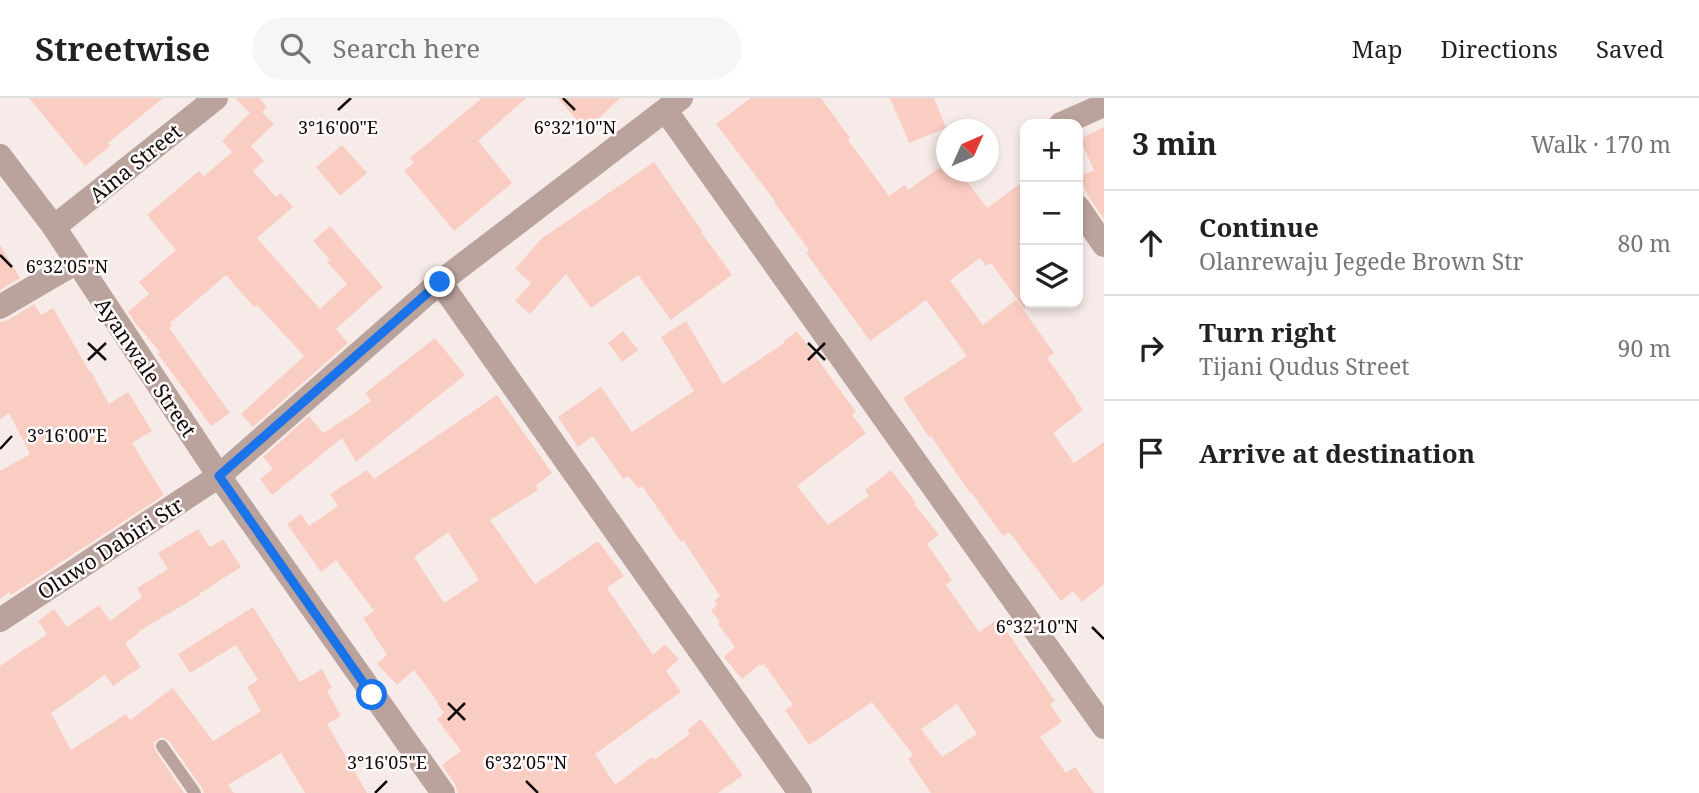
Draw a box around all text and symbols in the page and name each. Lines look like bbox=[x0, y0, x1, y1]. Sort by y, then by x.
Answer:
search box bbox=[252, 17, 742, 80]
text: Streetwise bbox=[35, 26, 210, 71]
icon: search bbox=[276, 29, 314, 67]
text: Search here bbox=[332, 30, 480, 66]
text: Map bbox=[1352, 32, 1403, 65]
text: Directions bbox=[1441, 32, 1558, 65]
text: Saved bbox=[1596, 32, 1664, 65]
text: 3°16'00"E bbox=[298, 115, 378, 139]
text: 6°32'10"N bbox=[534, 115, 617, 139]
street label: Aina Street bbox=[83, 117, 187, 209]
north arrow bbox=[936, 119, 999, 182]
map controls bbox=[1020, 119, 1083, 308]
button: + bbox=[1020, 119, 1083, 182]
text: 3 min bbox=[1132, 123, 1217, 164]
text: Walk · 170 m bbox=[1531, 128, 1671, 160]
button: − bbox=[1020, 182, 1083, 245]
text: Continue bbox=[1199, 209, 1319, 245]
icon: ahead bbox=[1132, 224, 1170, 262]
text: 80 m bbox=[1618, 227, 1671, 259]
button: layers bbox=[1020, 245, 1083, 308]
text: Olanrewaju Jegede Brown Str bbox=[1199, 245, 1523, 277]
text: 6°32'05"N bbox=[26, 254, 109, 278]
route end bbox=[424, 266, 455, 297]
street label: Ayanwale Street bbox=[89, 292, 203, 442]
text: Turn right bbox=[1199, 314, 1336, 350]
icon: right bbox=[1132, 329, 1170, 367]
text: 90 m bbox=[1618, 332, 1671, 364]
text: Tijani Qudus Street bbox=[1199, 350, 1409, 382]
text: 3°16'00"E bbox=[27, 423, 107, 447]
icon: arrive bbox=[1132, 434, 1170, 472]
text: Arrive at destination bbox=[1199, 435, 1475, 471]
street label: Oluwo Dabiri Str bbox=[32, 490, 188, 606]
text: 6°32'10"N bbox=[996, 614, 1079, 638]
route start bbox=[356, 679, 387, 710]
text: 3°16'05"E bbox=[347, 750, 427, 774]
text: 6°32'05"N bbox=[485, 750, 568, 774]

